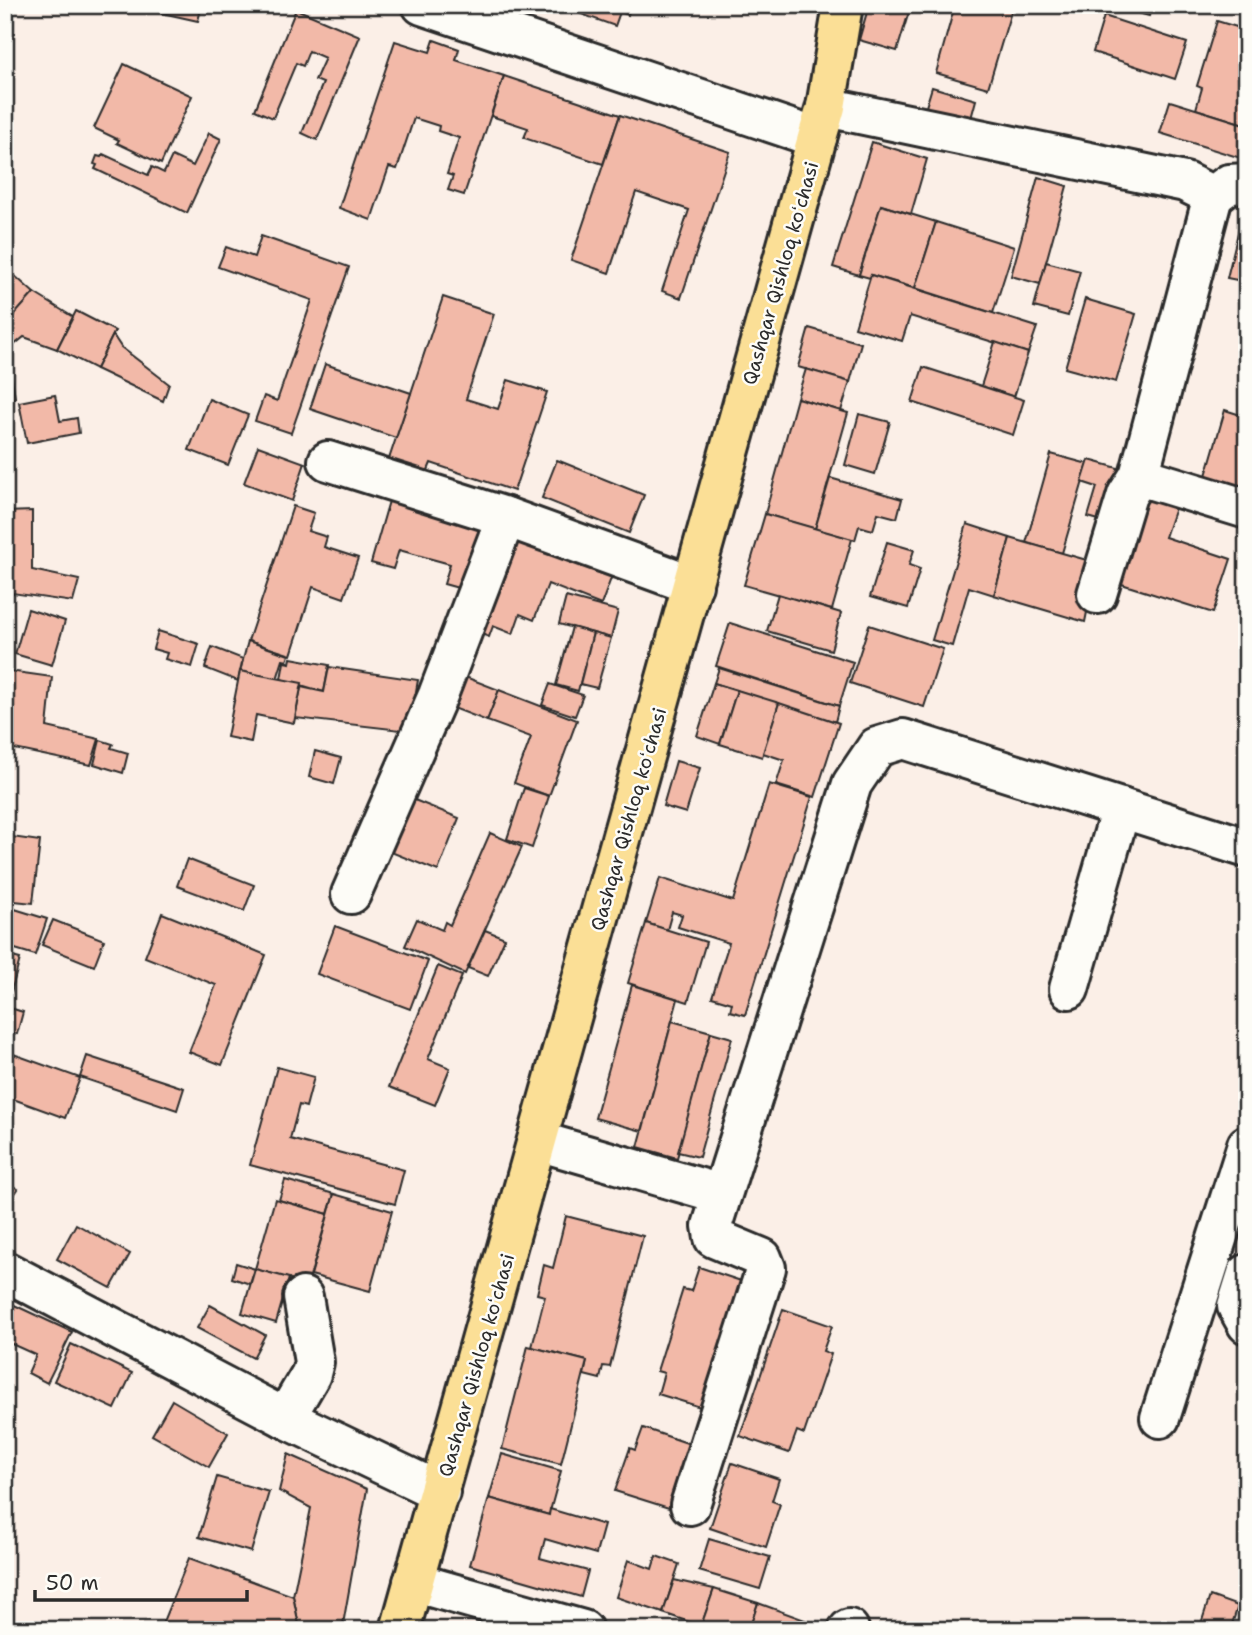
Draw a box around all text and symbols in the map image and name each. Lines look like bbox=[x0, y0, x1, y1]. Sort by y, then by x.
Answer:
street label: Qashqar Qishloq koʻchasi bbox=[737, 159, 824, 388]
street label: Qashqar Qishloq koʻchasi bbox=[585, 705, 672, 934]
street label: Qashqar Qishloq koʻchasi bbox=[433, 1251, 520, 1480]
scale bar bbox=[35, 1558, 247, 1602]
text: 50 m bbox=[46, 1569, 99, 1597]

